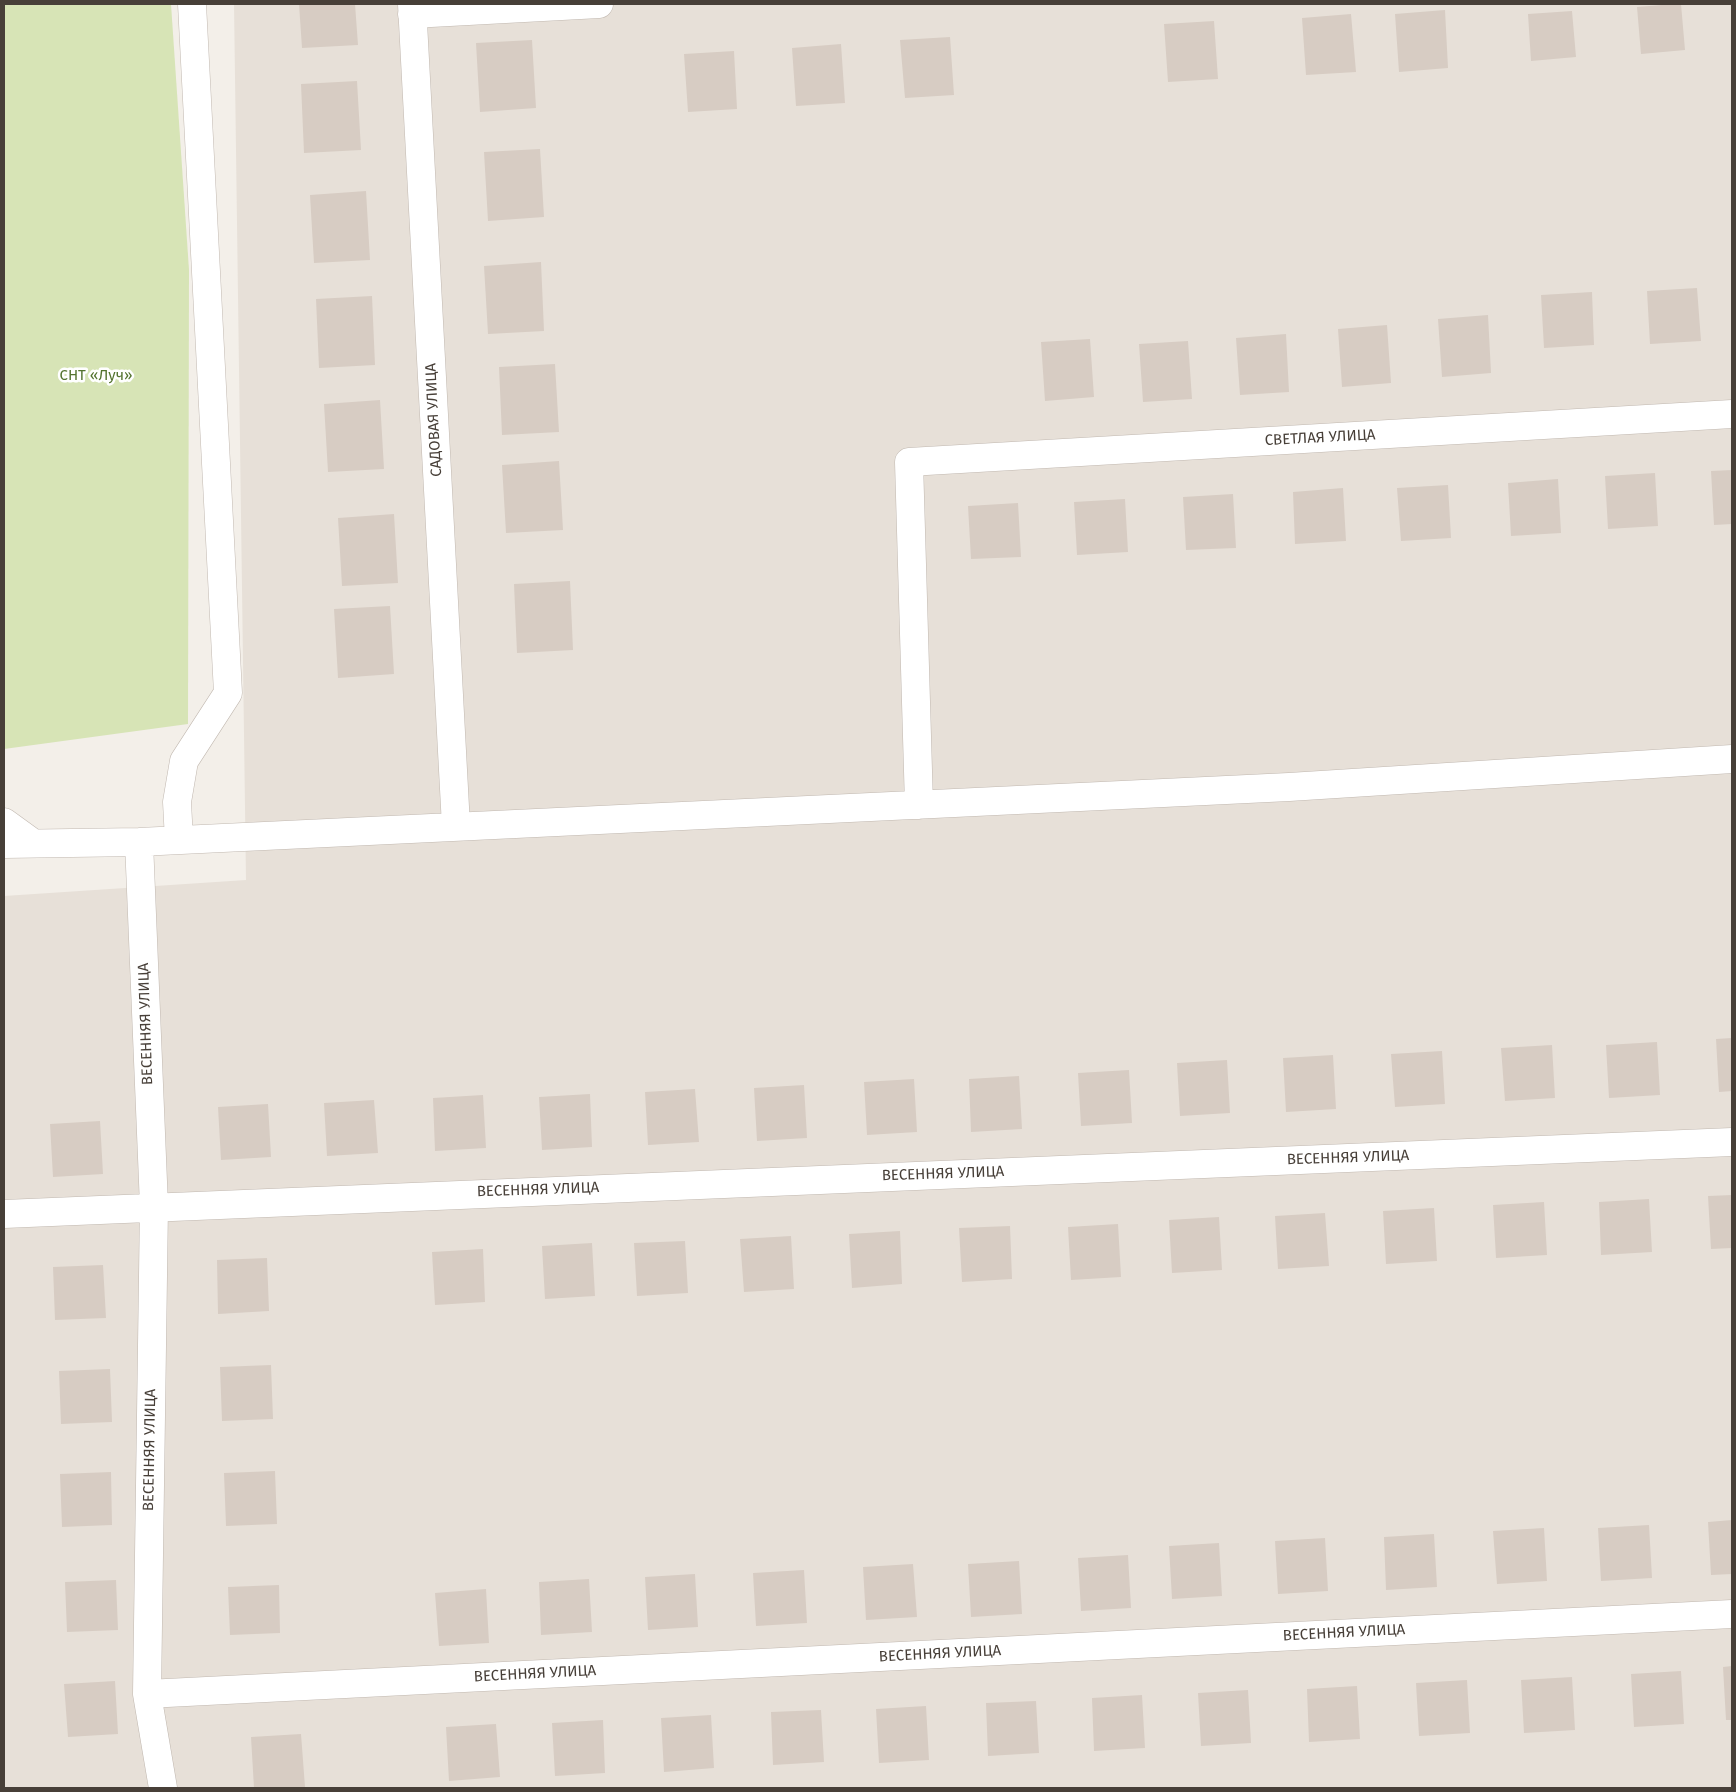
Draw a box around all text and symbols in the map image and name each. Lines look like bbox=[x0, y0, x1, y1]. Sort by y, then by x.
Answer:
street label: САДОВАЯ УЛИЦА bbox=[422, 363, 446, 477]
park label: СНТ «Луч» bbox=[60, 367, 132, 385]
street label: СВЕТЛАЯ УЛИЦА bbox=[1264, 426, 1376, 450]
street label: ВЕСЕННЯЯ УЛИЦА bbox=[135, 963, 157, 1085]
street label: ВЕСЕННЯЯ УЛИЦА bbox=[1287, 1147, 1409, 1169]
street label: ВЕСЕННЯЯ УЛИЦА bbox=[882, 1163, 1004, 1185]
street label: ВЕСЕННЯЯ УЛИЦА bbox=[477, 1179, 599, 1201]
street label: ВЕСЕННЯЯ УЛИЦА bbox=[140, 1389, 160, 1511]
street label: ВЕСЕННЯЯ УЛИЦА bbox=[1282, 1621, 1406, 1645]
street label: ВЕСЕННЯЯ УЛИЦА bbox=[878, 1642, 1002, 1666]
street label: ВЕСЕННЯЯ УЛИЦА bbox=[473, 1662, 597, 1686]

